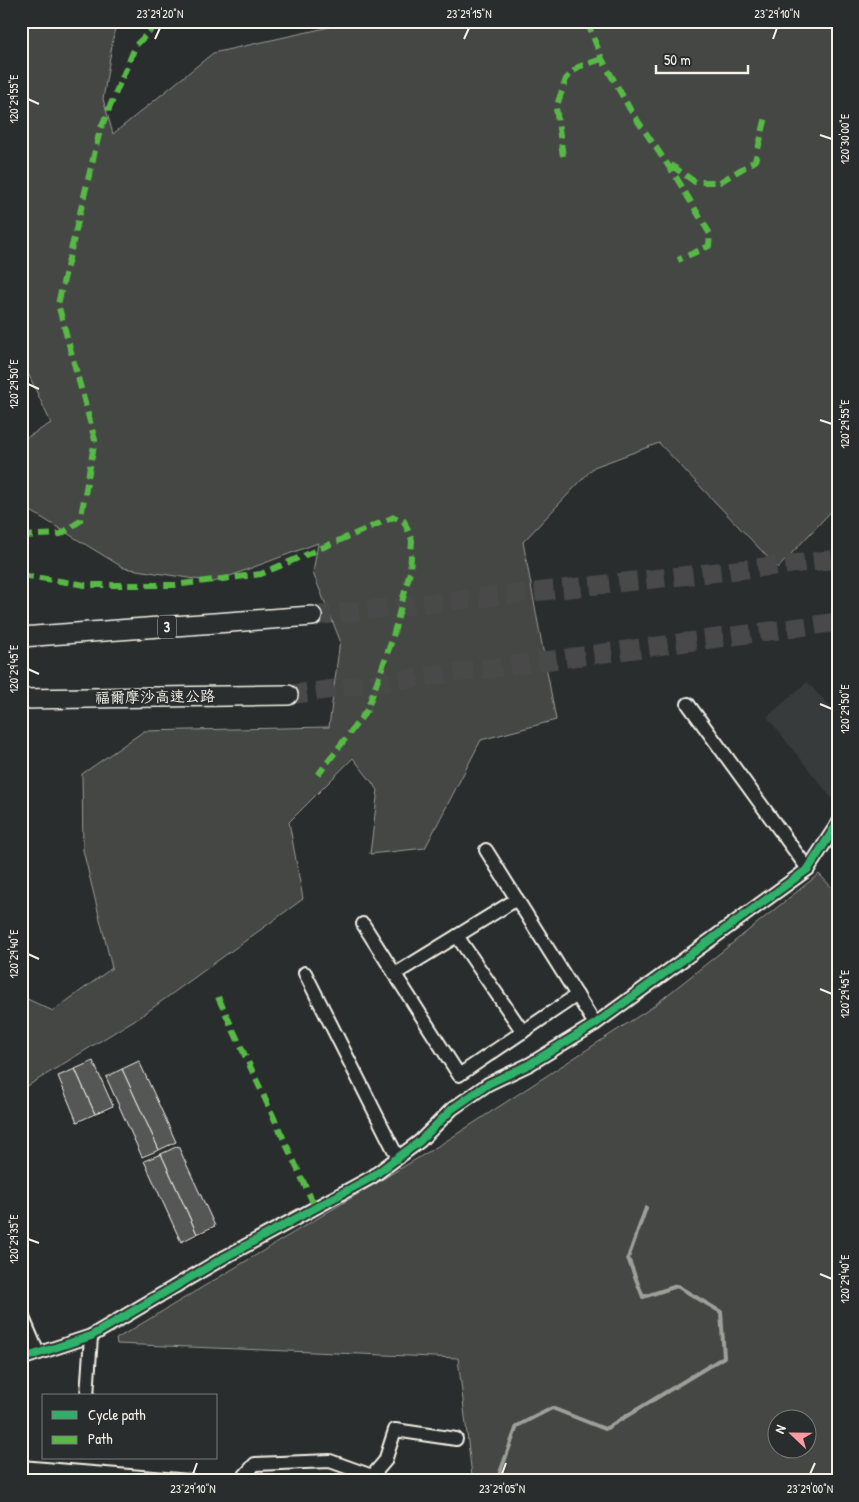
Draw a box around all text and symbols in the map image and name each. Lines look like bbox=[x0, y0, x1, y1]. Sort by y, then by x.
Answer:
text: 23°29'20"N bbox=[137, 5, 183, 22]
text: 23°29'15"N bbox=[446, 5, 492, 22]
text: 23°29'10"N bbox=[754, 5, 800, 22]
scale bar bbox=[656, 42, 749, 74]
text: 50 m bbox=[664, 49, 691, 70]
text: 120°29'55"E bbox=[5, 74, 22, 124]
text: 120°30'00"E bbox=[836, 113, 853, 164]
text: 120°29'50"E bbox=[5, 359, 22, 409]
text: 120°29'55"E bbox=[836, 399, 853, 449]
road number: 3 bbox=[158, 616, 176, 638]
text: 120°29'45"E bbox=[5, 644, 22, 693]
text: 120°29'50"E bbox=[836, 684, 853, 734]
street label: 福爾摩沙高速公路 bbox=[95, 685, 215, 708]
text: 120°29'40"E bbox=[5, 929, 22, 978]
text: 120°29'45"E bbox=[836, 969, 853, 1018]
text: 120°29'35"E bbox=[5, 1214, 22, 1264]
text: 120°29'40"E bbox=[836, 1254, 853, 1303]
legend bbox=[42, 1394, 218, 1460]
text: Cycle path bbox=[88, 1404, 146, 1425]
north arrow bbox=[766, 1410, 816, 1460]
text: N bbox=[769, 1421, 790, 1436]
text: Path bbox=[88, 1428, 113, 1449]
text: 23°29'10"N bbox=[170, 1480, 216, 1497]
text: 23°29'05"N bbox=[479, 1480, 525, 1497]
text: 23°29'00"N bbox=[787, 1480, 833, 1497]

